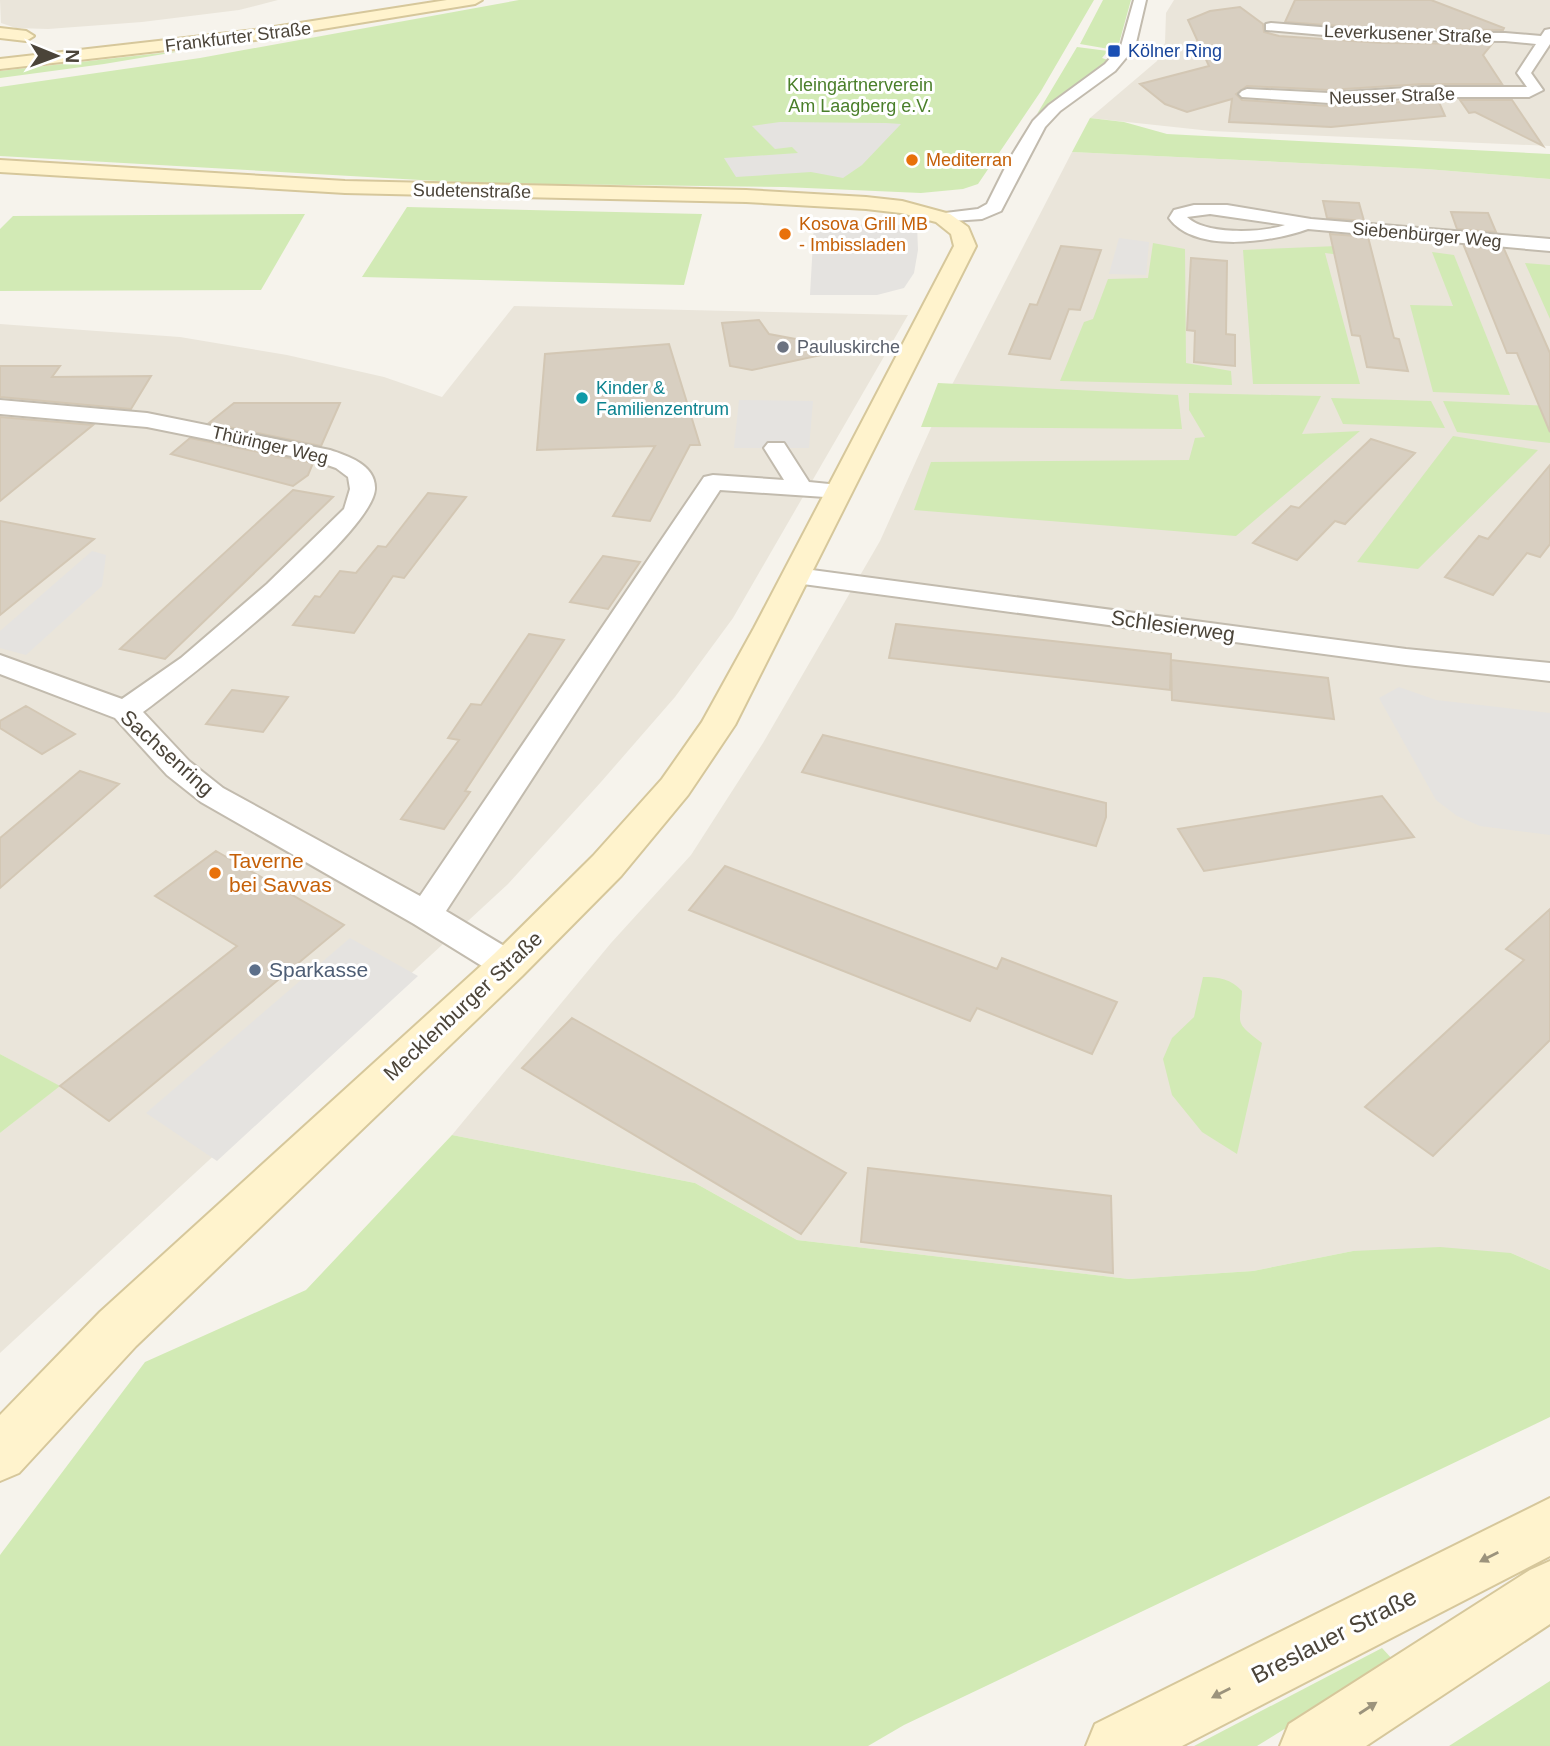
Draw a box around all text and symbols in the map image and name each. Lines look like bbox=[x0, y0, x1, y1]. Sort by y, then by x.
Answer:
street label: Frankfurter Straße bbox=[164, 18, 312, 56]
north arrow bbox=[21, 21, 91, 91]
street label: Leverkusener Straße bbox=[1324, 21, 1492, 47]
place label: Kölner Ring bbox=[1128, 41, 1222, 61]
marker: Kölner Ring bbox=[1106, 43, 1122, 59]
text: N bbox=[62, 49, 83, 63]
park label: Kleingärtnerverein Am Laagberg e.V. bbox=[787, 75, 933, 116]
street label: Neusser Straße bbox=[1329, 84, 1455, 108]
place label: Mediterran bbox=[926, 150, 1012, 170]
marker: Mediterran bbox=[904, 152, 920, 168]
street label: Sudetenstraße bbox=[413, 180, 531, 202]
place label: Kosova Grill MB - Imbissladen bbox=[799, 214, 928, 255]
street label: Siebenbürger Weg bbox=[1352, 219, 1502, 251]
marker: Kosova Grill MB - Imbissladen bbox=[777, 226, 793, 242]
place label: Pauluskirche bbox=[797, 337, 900, 357]
marker: Pauluskirche bbox=[775, 339, 791, 355]
place label: Kinder & Familienzentrum bbox=[596, 378, 729, 419]
marker: Kinder & Familienzentrum bbox=[574, 390, 590, 406]
street label: Thüringer Weg bbox=[210, 422, 330, 468]
street label: Schlesierweg bbox=[1110, 605, 1237, 646]
street label: Sachsenring bbox=[116, 705, 218, 800]
place label: Taverne bei Savvas bbox=[229, 849, 332, 896]
marker: Taverne bei Savvas bbox=[207, 865, 223, 881]
street label: Mecklenburger Straße bbox=[379, 926, 546, 1085]
place label: Sparkasse bbox=[269, 958, 368, 981]
marker: Sparkasse bbox=[247, 962, 263, 978]
one-way arrow bbox=[1479, 1551, 1499, 1562]
street label: Breslauer Straße bbox=[1247, 1582, 1421, 1689]
one-way arrow bbox=[1211, 1688, 1231, 1699]
one-way arrow bbox=[1358, 1702, 1377, 1715]

